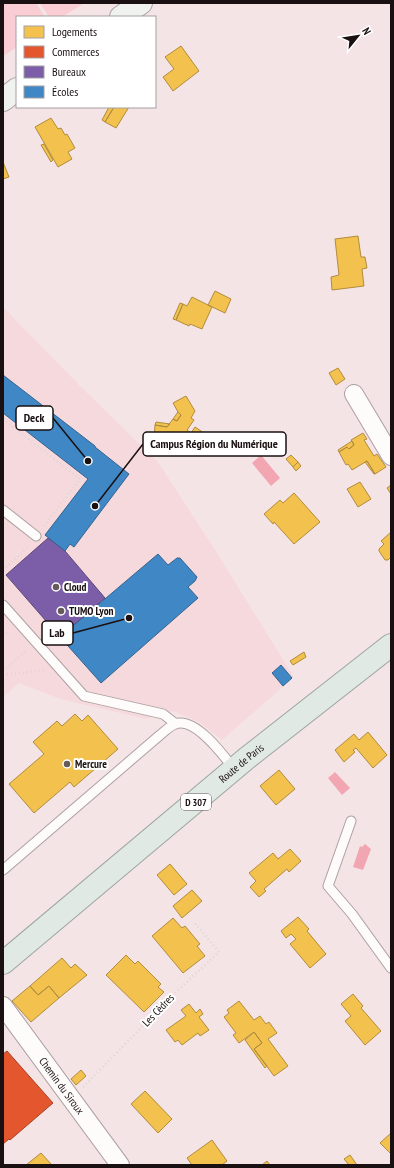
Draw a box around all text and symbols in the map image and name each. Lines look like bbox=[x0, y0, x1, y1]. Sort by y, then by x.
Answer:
legend bbox=[16, 16, 156, 108]
north arrow bbox=[338, 16, 378, 56]
text: Logements bbox=[52, 24, 97, 39]
text: N bbox=[359, 25, 374, 37]
text: Commerces bbox=[52, 44, 99, 59]
text: Bureaux bbox=[52, 64, 86, 79]
text: Écoles bbox=[52, 84, 78, 99]
callout: Deck bbox=[16, 406, 53, 430]
text: Deck bbox=[24, 410, 44, 425]
callout: Campus Région du Numérique bbox=[143, 432, 286, 456]
text: Campus Région du Numérique bbox=[150, 436, 278, 451]
place label: Cloud bbox=[64, 580, 87, 594]
marker: Cloud bbox=[51, 582, 61, 592]
place label: TUMO Lyon bbox=[69, 604, 114, 618]
marker: TUMO Lyon bbox=[56, 606, 66, 616]
callout: Lab bbox=[42, 621, 73, 645]
text: Lab bbox=[49, 625, 65, 640]
street label: Route de Paris bbox=[216, 740, 267, 786]
place label: Mercure bbox=[75, 757, 107, 771]
marker: Mercure bbox=[62, 759, 72, 769]
road number: D 307 bbox=[181, 794, 211, 810]
street label: Les Cèdres bbox=[139, 991, 177, 1029]
street label: Chemin du Siroux bbox=[36, 1054, 88, 1117]

